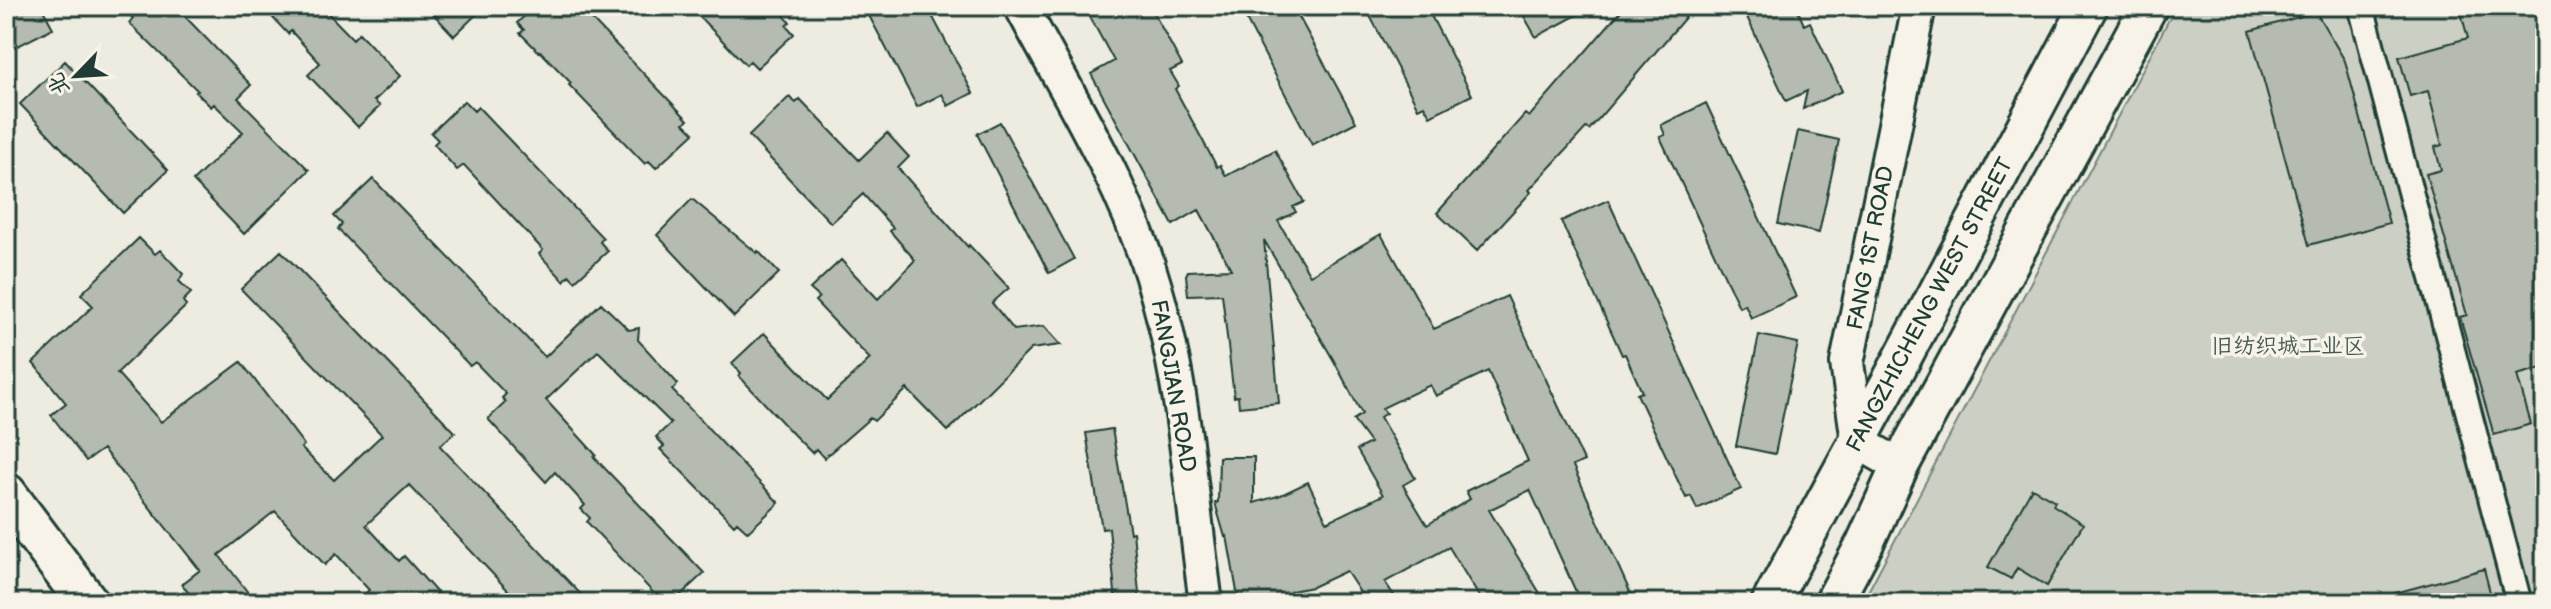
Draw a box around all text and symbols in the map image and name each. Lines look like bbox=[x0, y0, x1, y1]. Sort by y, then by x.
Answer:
north arrow bbox=[36, 36, 116, 116]
text: 北 bbox=[42, 68, 76, 100]
street label: FANGZHICHENG WEST STREET bbox=[1841, 153, 2019, 457]
street label: FANG 1ST ROAD bbox=[1842, 164, 1900, 332]
street label: FANGJIAN ROAD bbox=[1145, 298, 1201, 474]
park label: 旧纺织城工业区 bbox=[2211, 333, 2365, 360]

